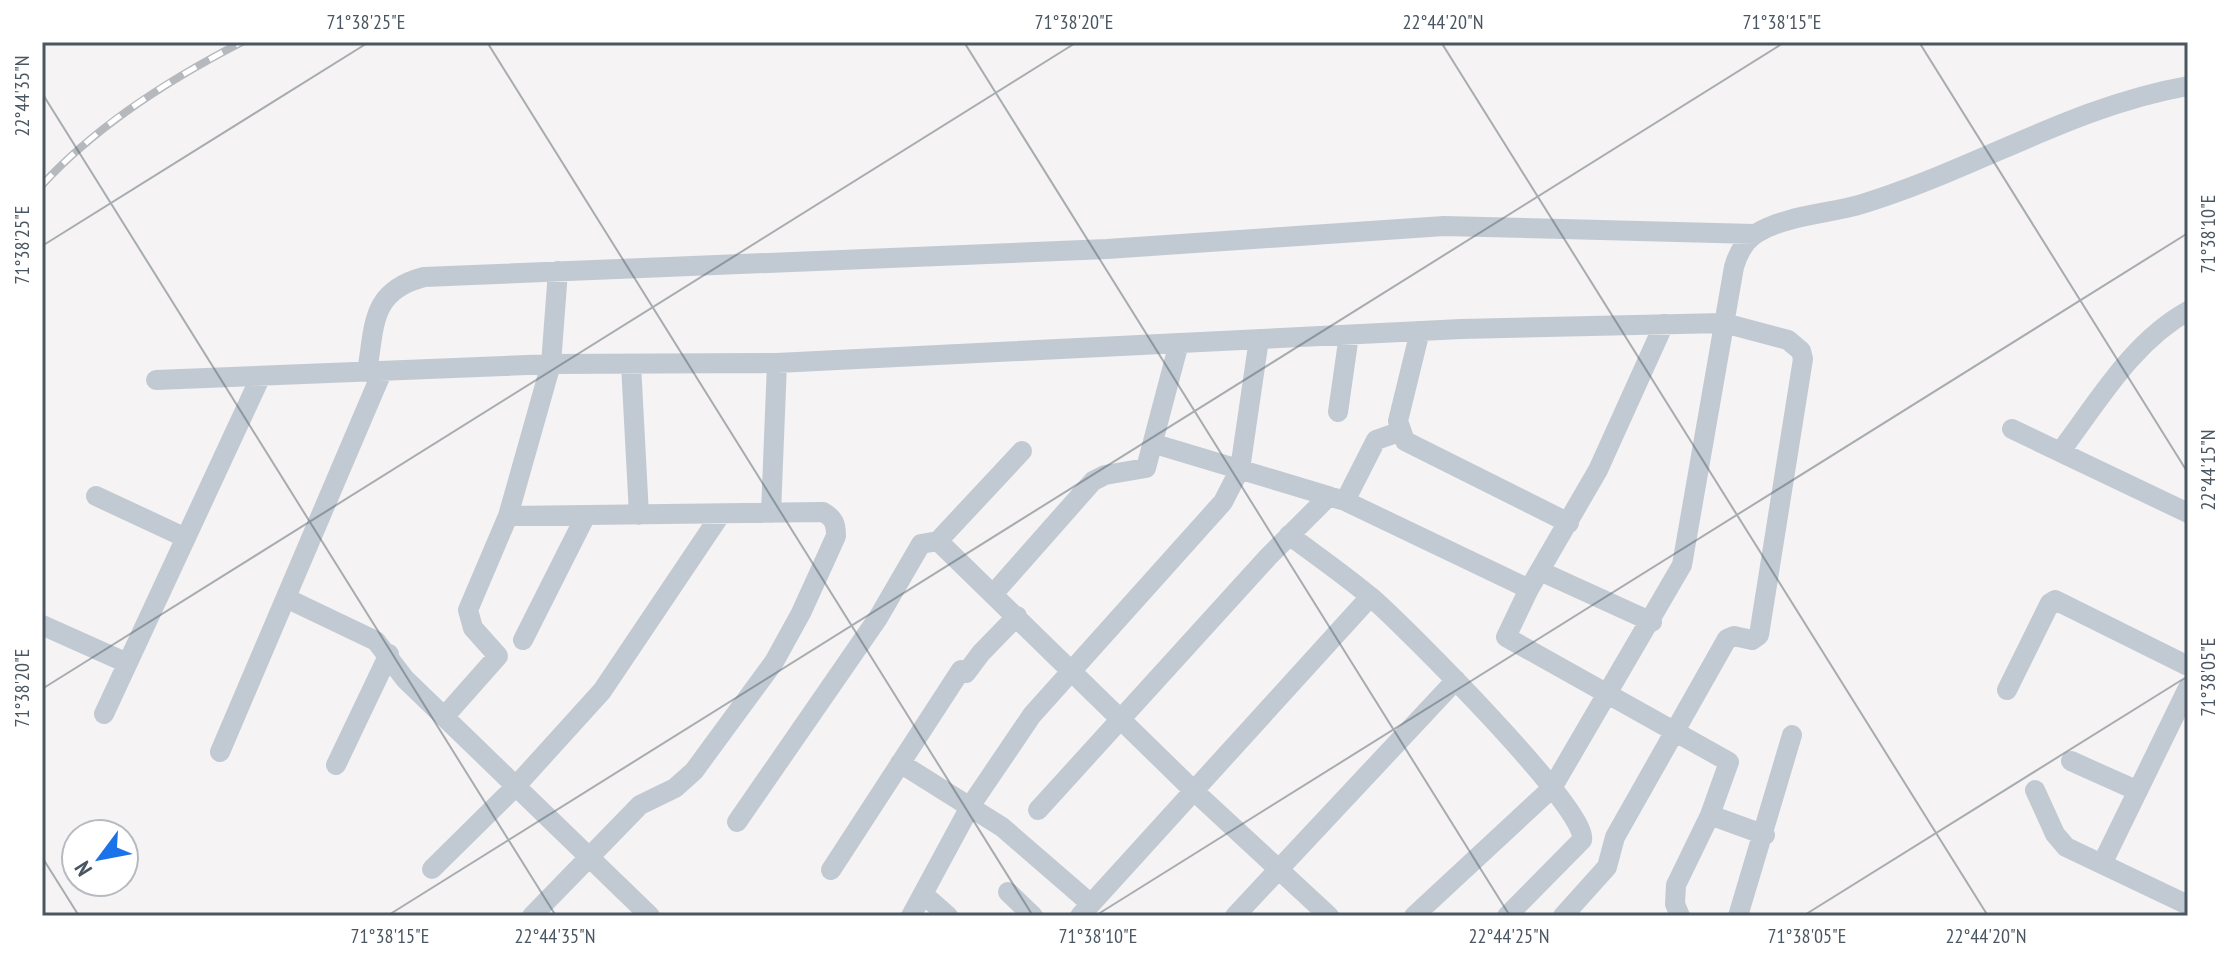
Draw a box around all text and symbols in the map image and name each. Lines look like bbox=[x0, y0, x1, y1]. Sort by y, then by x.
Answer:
text: 71°38'25"E bbox=[327, 9, 405, 35]
text: 71°38'20"E bbox=[1035, 9, 1113, 35]
text: 22°44'20"N bbox=[1403, 9, 1483, 35]
text: 71°38'15"E bbox=[1743, 9, 1821, 35]
text: 22°44'35"N bbox=[9, 56, 35, 136]
text: 71°38'10"E bbox=[2195, 195, 2221, 273]
text: 71°38'25"E bbox=[9, 206, 35, 284]
text: 22°44'15"N bbox=[2195, 430, 2221, 510]
text: 71°38'05"E bbox=[2195, 638, 2221, 716]
text: 71°38'20"E bbox=[9, 649, 35, 727]
north arrow bbox=[60, 818, 140, 898]
text: N bbox=[68, 856, 98, 881]
text: 71°38'15"E bbox=[351, 923, 429, 949]
text: 22°44'35"N bbox=[515, 923, 595, 949]
text: 71°38'10"E bbox=[1059, 923, 1137, 949]
text: 22°44'25"N bbox=[1469, 923, 1549, 949]
text: 71°38'05"E bbox=[1768, 923, 1846, 949]
text: 22°44'20"N bbox=[1946, 923, 2026, 949]

